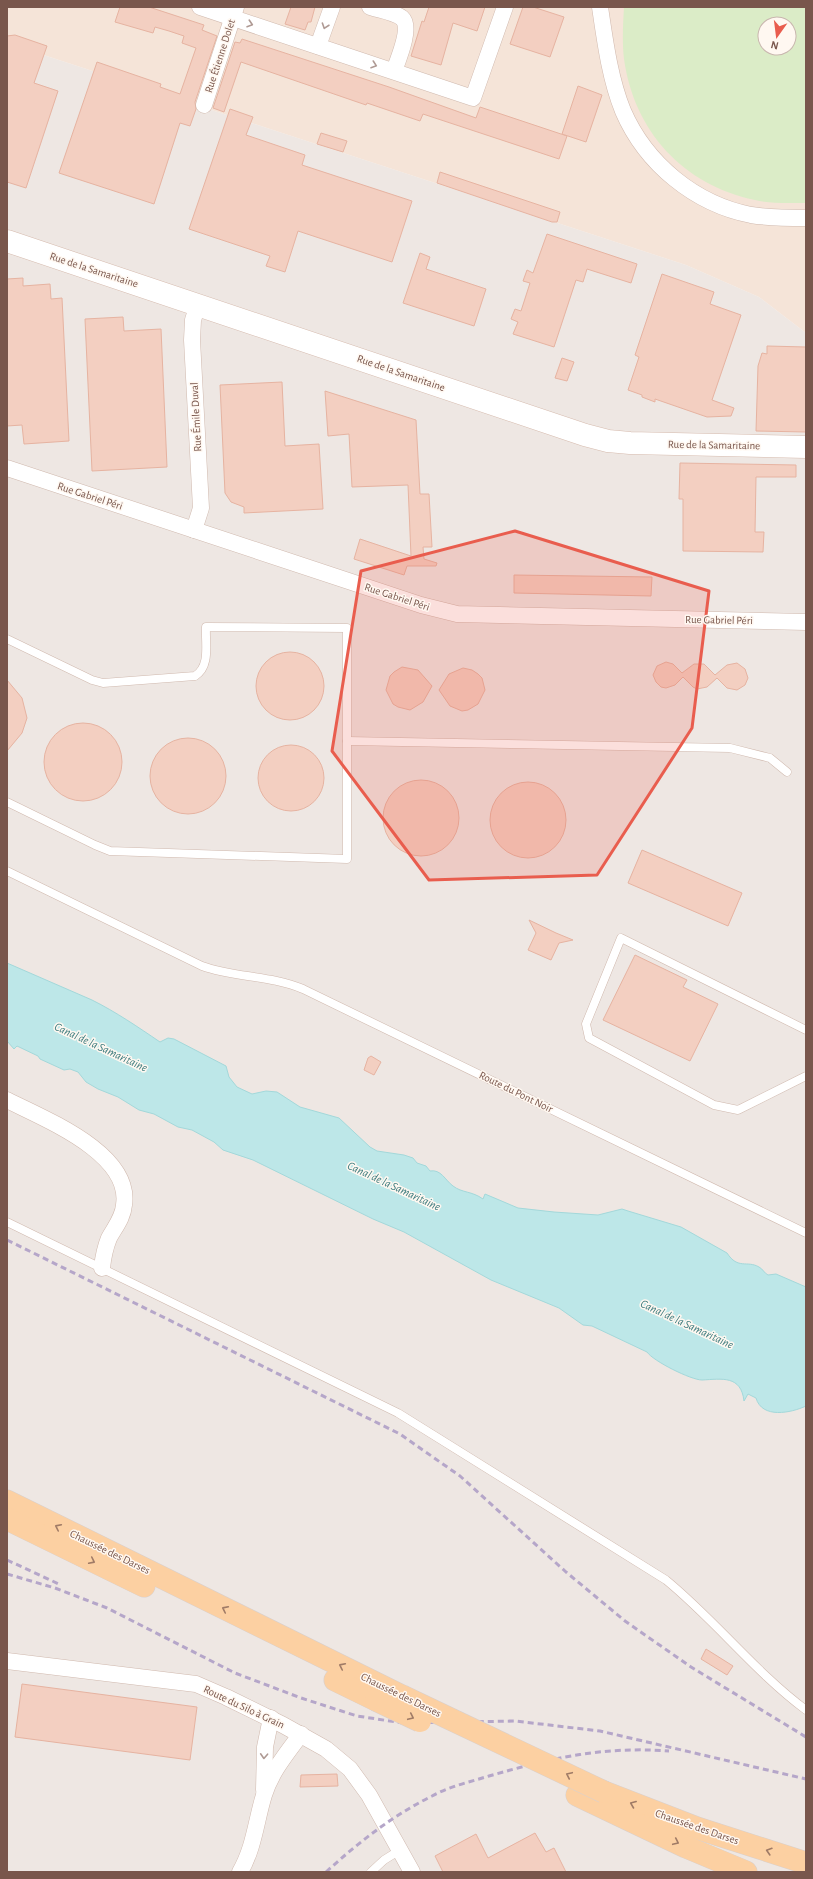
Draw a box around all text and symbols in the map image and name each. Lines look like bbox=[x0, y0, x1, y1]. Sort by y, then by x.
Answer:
north arrow bbox=[757, 16, 797, 56]
street label: Rue Étienne Dolet bbox=[202, 17, 237, 94]
one-way arrow bbox=[247, 19, 254, 28]
one-way arrow bbox=[321, 23, 330, 30]
text: N bbox=[770, 39, 780, 51]
one-way arrow bbox=[370, 60, 377, 68]
street label: Rue de la Samaritaine bbox=[48, 250, 140, 290]
street label: Rue de la Samaritaine bbox=[355, 353, 447, 393]
street label: Rue Émile Duval bbox=[188, 382, 203, 452]
street label: Rue de la Samaritaine bbox=[668, 439, 760, 451]
street label: Rue Gabriel Péri bbox=[56, 480, 124, 512]
street label: Rue Gabriel Péri bbox=[363, 581, 431, 613]
street label: Rue Gabriel Péri bbox=[685, 614, 753, 626]
water label: Canal de la Samaritaine bbox=[53, 1020, 150, 1074]
street label: Route du Pont Noir bbox=[477, 1069, 555, 1115]
water label: Canal de la Samaritaine bbox=[346, 1159, 443, 1213]
water label: Canal de la Samaritaine bbox=[639, 1297, 736, 1351]
one-way arrow bbox=[55, 1524, 62, 1531]
street label: Chaussée des Darses bbox=[68, 1528, 152, 1576]
one-way arrow bbox=[88, 1556, 95, 1564]
one-way arrow bbox=[222, 1606, 229, 1614]
one-way arrow bbox=[338, 1663, 346, 1671]
street label: Chaussée des Darses bbox=[359, 1671, 443, 1719]
street label: Route du Silo à Grain bbox=[202, 1683, 286, 1731]
one-way arrow bbox=[407, 1712, 415, 1720]
one-way arrow bbox=[260, 1753, 268, 1759]
one-way arrow bbox=[566, 1772, 573, 1780]
one-way arrow bbox=[629, 1800, 636, 1808]
street label: Chaussée des Darses bbox=[654, 1808, 740, 1846]
one-way arrow bbox=[672, 1837, 679, 1845]
one-way arrow bbox=[765, 1847, 772, 1856]

